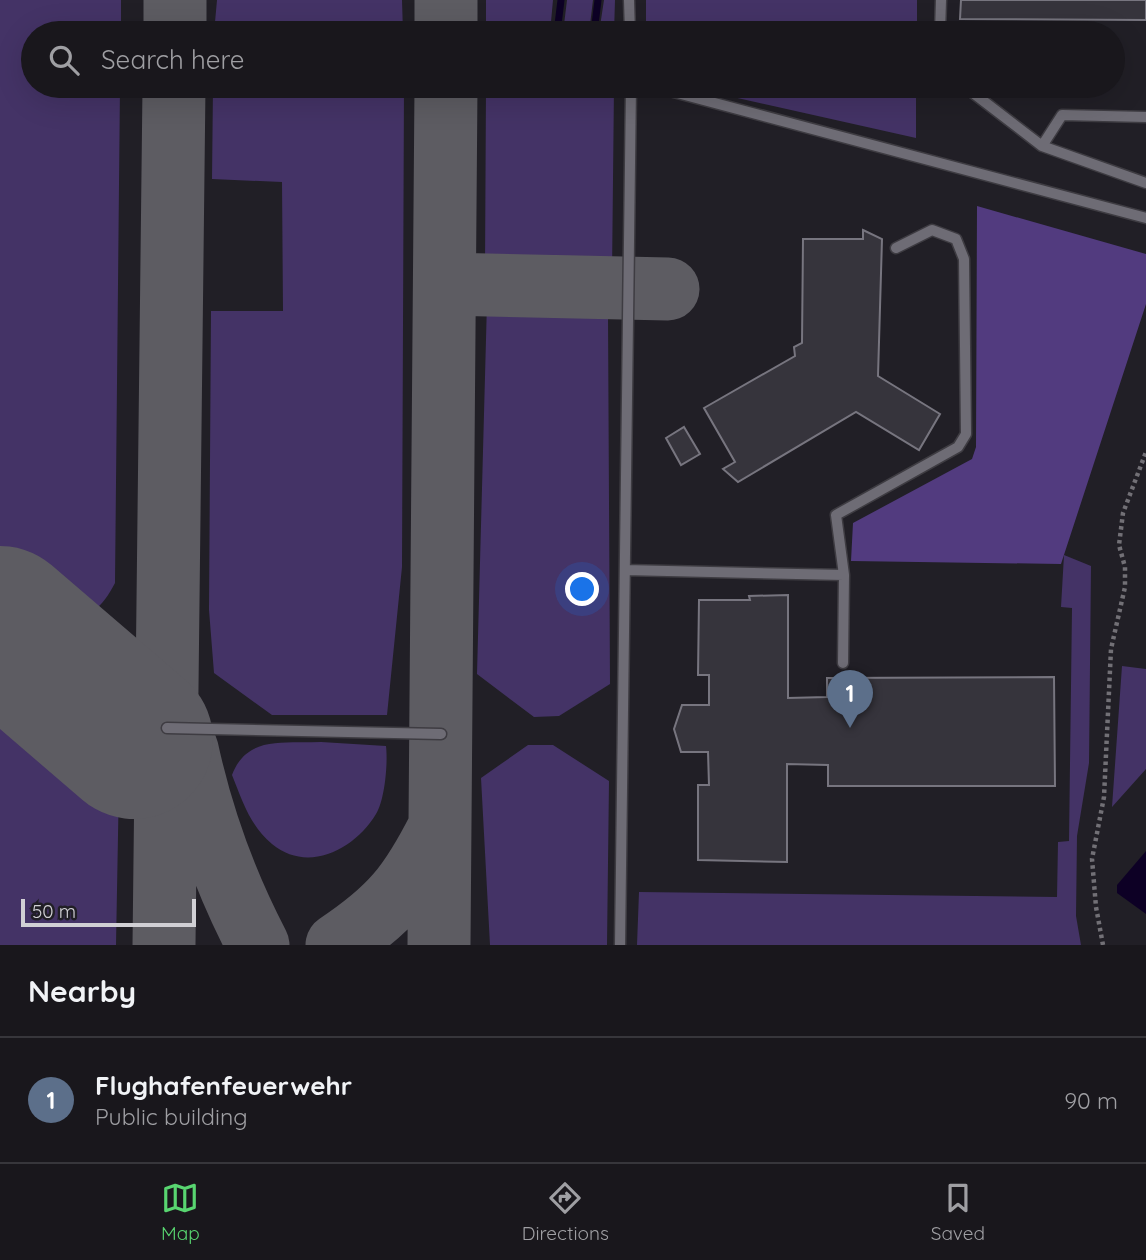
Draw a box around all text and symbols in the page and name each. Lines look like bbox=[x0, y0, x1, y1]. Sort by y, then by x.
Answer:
search box bbox=[21, 21, 1125, 98]
icon: search bbox=[45, 41, 83, 79]
text: Search here bbox=[101, 43, 245, 76]
your location bbox=[565, 572, 599, 606]
pin: 1 bbox=[827, 670, 873, 728]
scale bar bbox=[21, 896, 196, 928]
text: 50 m bbox=[32, 899, 76, 923]
text: Nearby bbox=[28, 972, 136, 1010]
text: Flughafenfeuerwehr bbox=[95, 1069, 352, 1102]
text: 1 bbox=[47, 1086, 55, 1115]
text: 90 m bbox=[1064, 1086, 1118, 1115]
text: Public building bbox=[95, 1102, 248, 1131]
tab: Map bbox=[161, 1179, 200, 1245]
tab: Directions bbox=[522, 1179, 609, 1245]
tab: Saved bbox=[931, 1179, 985, 1245]

